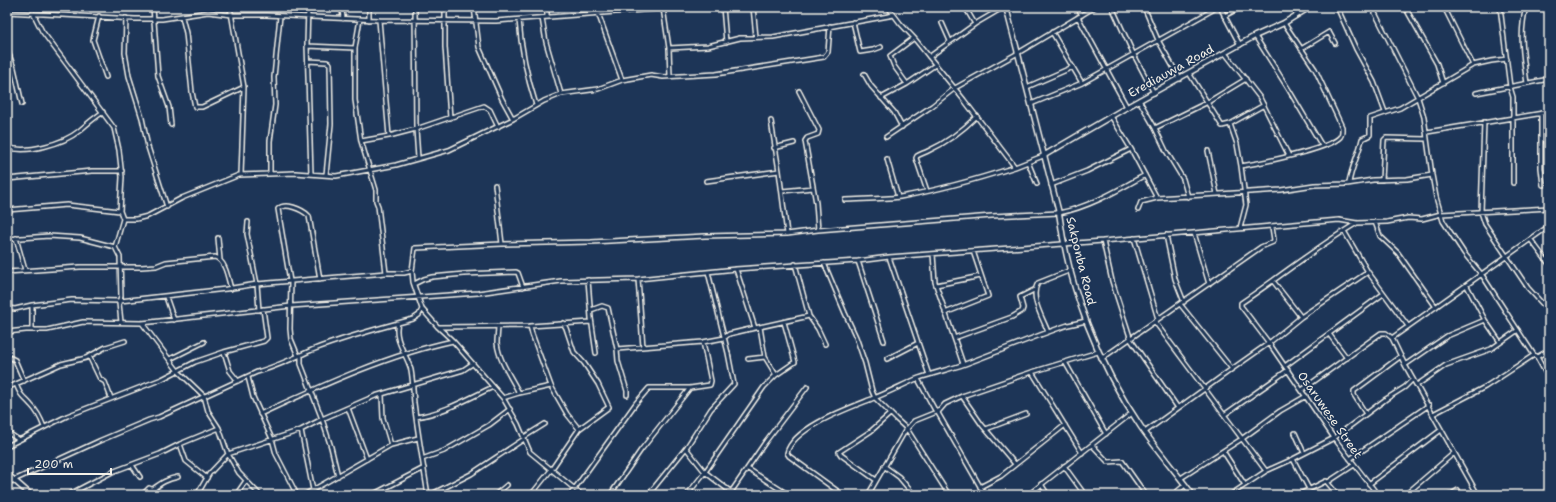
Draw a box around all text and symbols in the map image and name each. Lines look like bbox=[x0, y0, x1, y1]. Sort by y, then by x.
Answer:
street label: Erediauwa Road bbox=[1125, 41, 1217, 101]
street label: Sakponba Road bbox=[1062, 215, 1100, 307]
street label: Osaruwese Street bbox=[1294, 368, 1366, 462]
scale bar bbox=[28, 450, 111, 476]
text: 200 m bbox=[34, 456, 73, 472]

